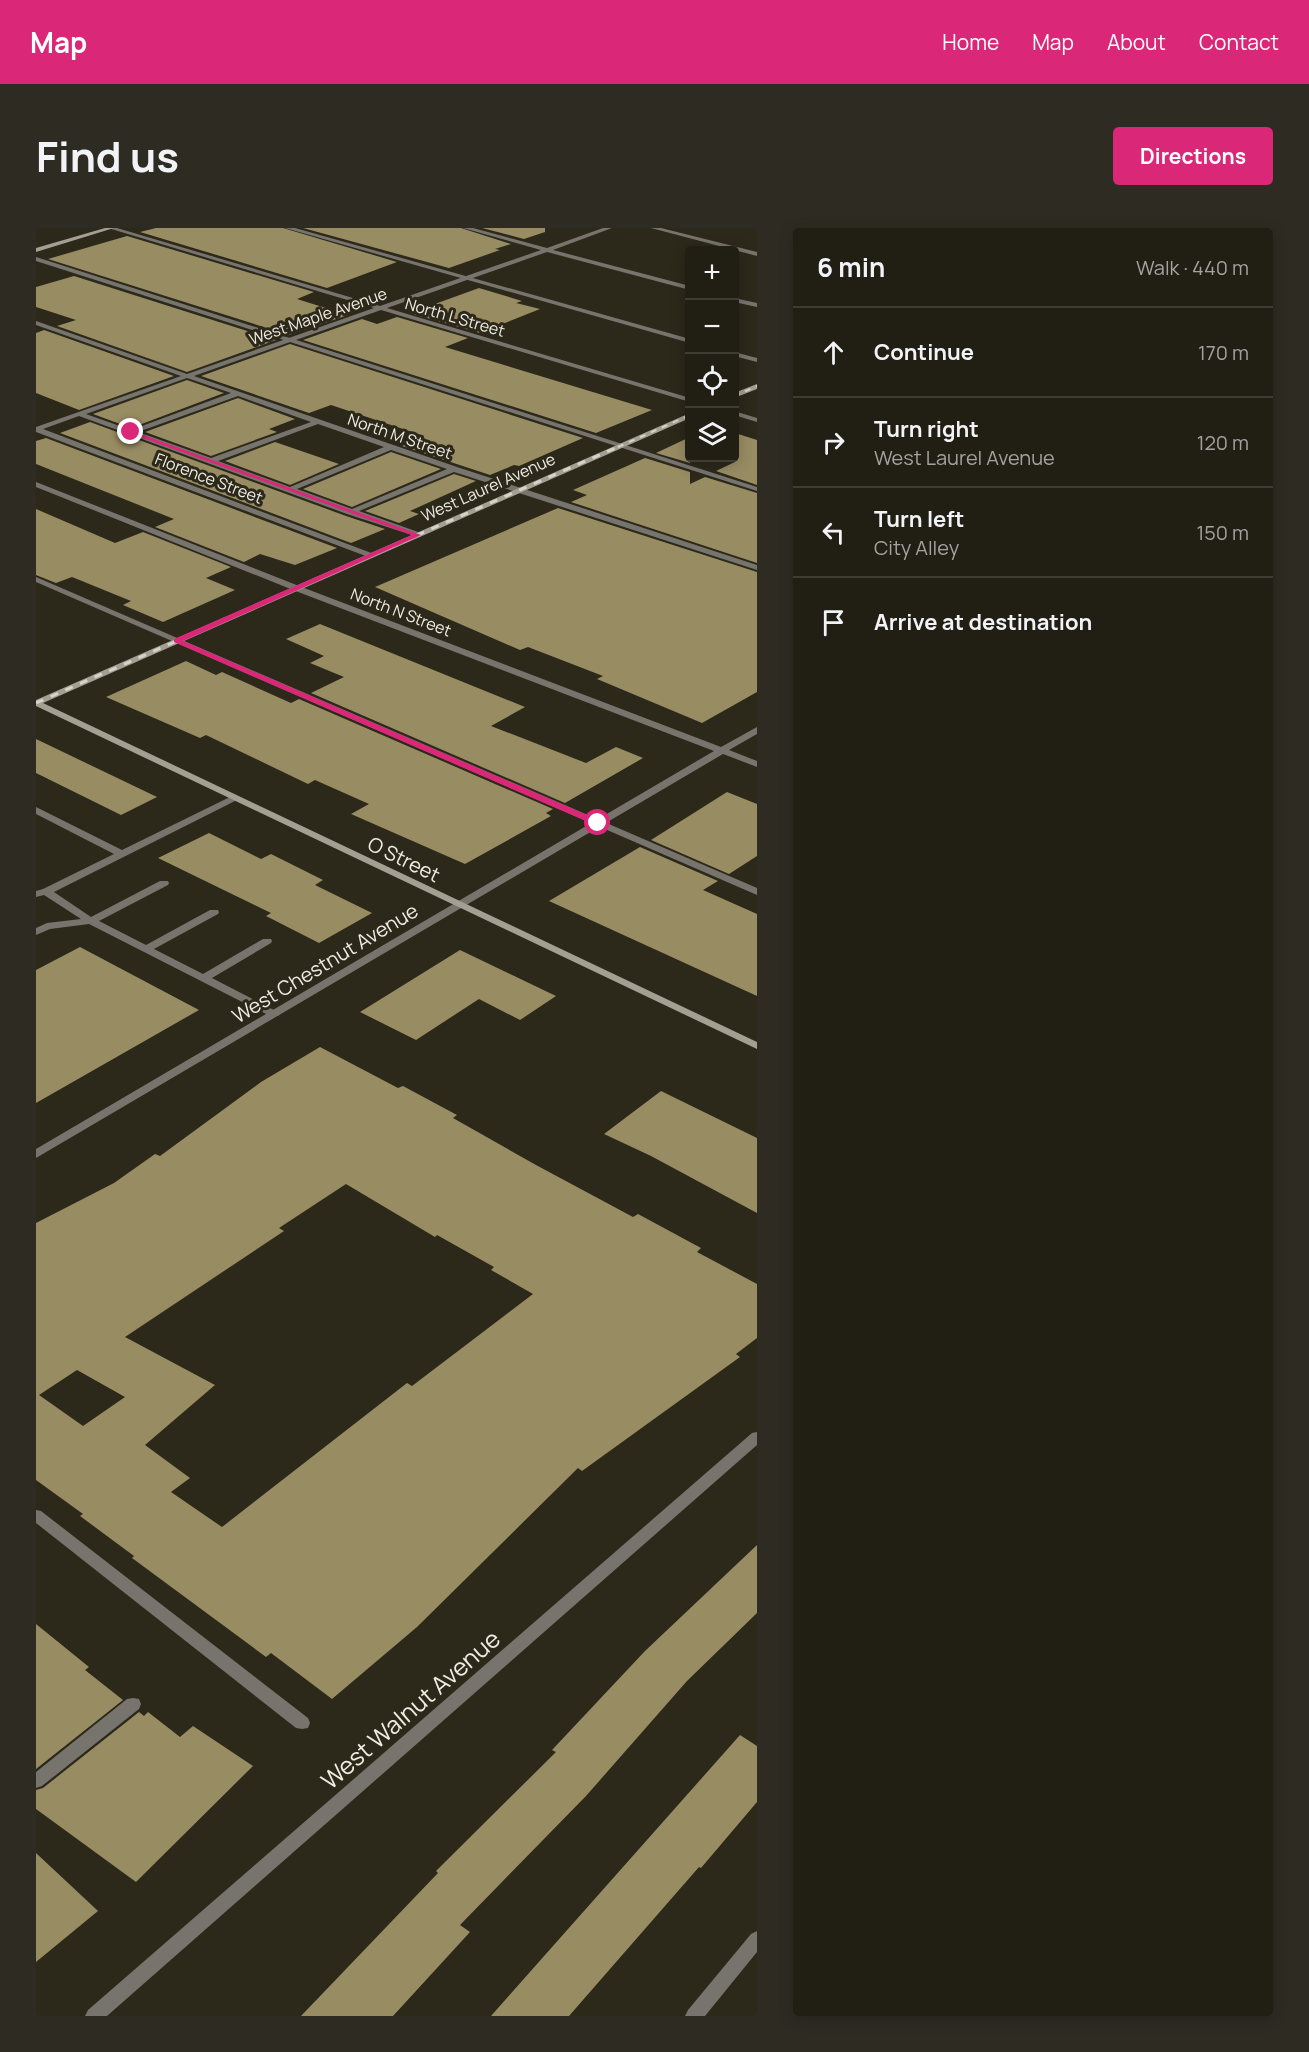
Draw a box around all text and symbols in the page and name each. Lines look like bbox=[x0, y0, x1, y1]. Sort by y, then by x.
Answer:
text: Map bbox=[30, 23, 87, 61]
text: Home bbox=[942, 28, 999, 56]
text: Map bbox=[1032, 28, 1074, 56]
text: About bbox=[1107, 28, 1166, 56]
text: Contact bbox=[1199, 28, 1279, 56]
text: Find us bbox=[36, 127, 179, 185]
button: Directions bbox=[1113, 127, 1273, 185]
map controls bbox=[685, 246, 739, 462]
button: + bbox=[685, 246, 739, 300]
text: 6 min bbox=[817, 249, 885, 285]
text: Walk · 440 m bbox=[1136, 254, 1249, 281]
street label: West Maple Avenue bbox=[246, 282, 390, 350]
street label: North L Street bbox=[403, 292, 507, 342]
button: − bbox=[685, 300, 739, 354]
icon: ahead bbox=[817, 336, 850, 369]
text: Continue bbox=[874, 337, 974, 367]
text: 170 m bbox=[1198, 339, 1249, 366]
button: locate bbox=[685, 354, 739, 408]
street label: North M Street bbox=[345, 408, 455, 464]
button: layers bbox=[685, 408, 739, 462]
text: Turn right bbox=[874, 414, 979, 444]
route end bbox=[117, 418, 143, 444]
icon: right bbox=[817, 426, 850, 459]
text: 120 m bbox=[1197, 429, 1249, 456]
text: West Laurel Avenue bbox=[874, 444, 1055, 471]
street label: Florence Street bbox=[152, 447, 266, 509]
street label: West Laurel Avenue bbox=[417, 448, 559, 526]
text: Turn left bbox=[874, 504, 964, 534]
icon: left bbox=[817, 516, 850, 549]
text: 150 m bbox=[1196, 519, 1249, 546]
text: City Alley bbox=[874, 534, 959, 561]
street label: North N Street bbox=[347, 583, 455, 641]
icon: arrive bbox=[817, 606, 850, 639]
text: Arrive at destination bbox=[874, 607, 1092, 637]
route start bbox=[584, 809, 610, 835]
street label: O Street bbox=[363, 830, 445, 888]
street label: West Chestnut Avenue bbox=[227, 897, 423, 1029]
street label: West Walnut Avenue bbox=[313, 1622, 507, 1796]

